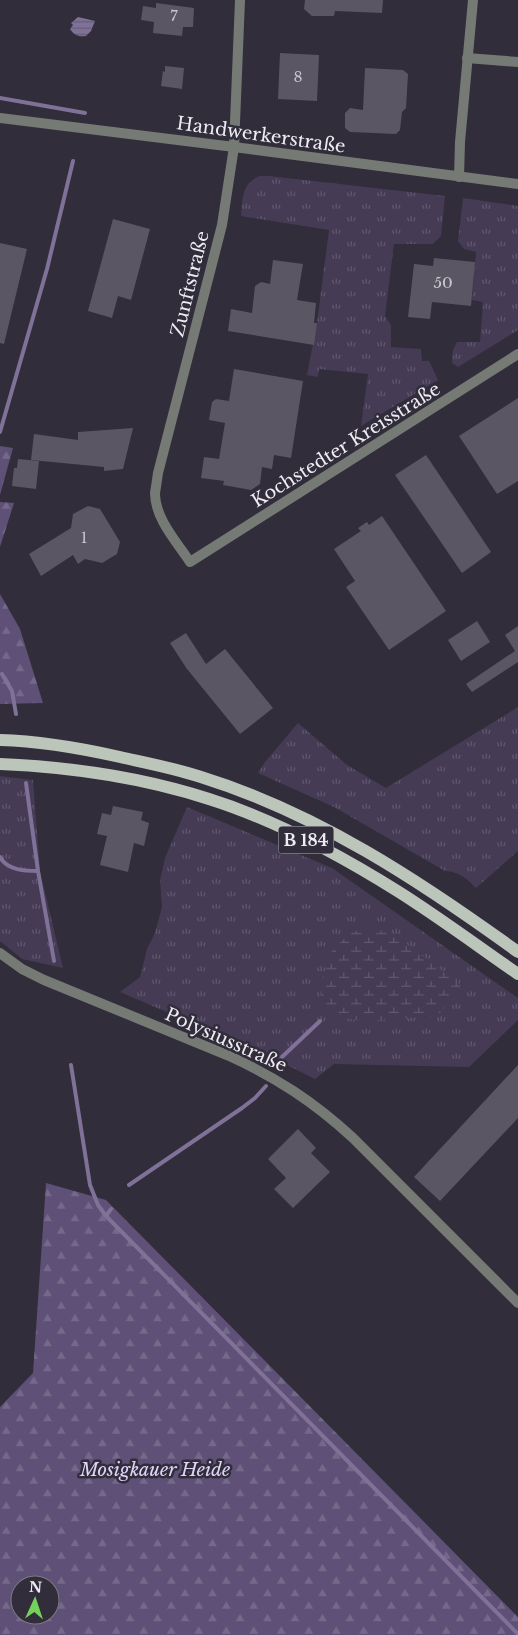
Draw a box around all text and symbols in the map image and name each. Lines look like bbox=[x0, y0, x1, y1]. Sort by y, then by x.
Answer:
house number: 7 bbox=[170, 6, 178, 25]
house number: 8 bbox=[293, 67, 303, 86]
street label: Handwerkerstraße bbox=[175, 112, 347, 158]
street label: Zunftstraße bbox=[166, 229, 214, 339]
house number: 50 bbox=[433, 273, 453, 292]
street label: Kochstedter Kreisstraße bbox=[248, 378, 444, 512]
house number: 1 bbox=[81, 528, 87, 547]
road number: B 184 bbox=[278, 826, 334, 854]
street label: Polysiusstraße bbox=[162, 1003, 290, 1077]
park label: Mosigkauer Heide bbox=[79, 1459, 230, 1481]
north arrow bbox=[10, 1575, 60, 1625]
text: N bbox=[29, 1578, 43, 1596]

